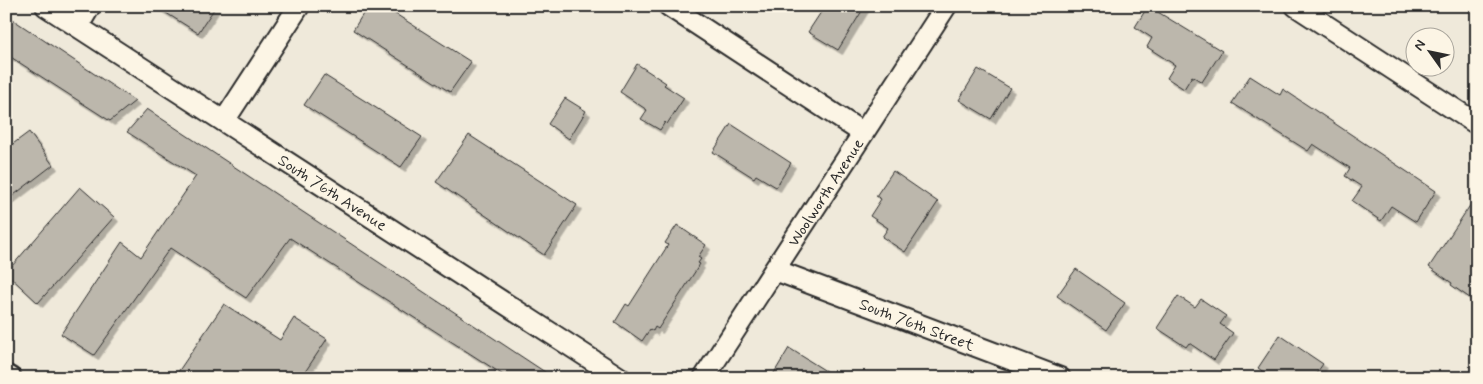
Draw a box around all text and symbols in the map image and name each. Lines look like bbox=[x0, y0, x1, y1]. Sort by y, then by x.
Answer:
north arrow bbox=[1406, 28, 1456, 78]
text: N bbox=[1410, 37, 1430, 54]
street label: Woolworth Avenue bbox=[783, 135, 869, 251]
street label: South 76th Avenue bbox=[274, 150, 391, 236]
street label: South 76th Street bbox=[856, 294, 978, 357]

